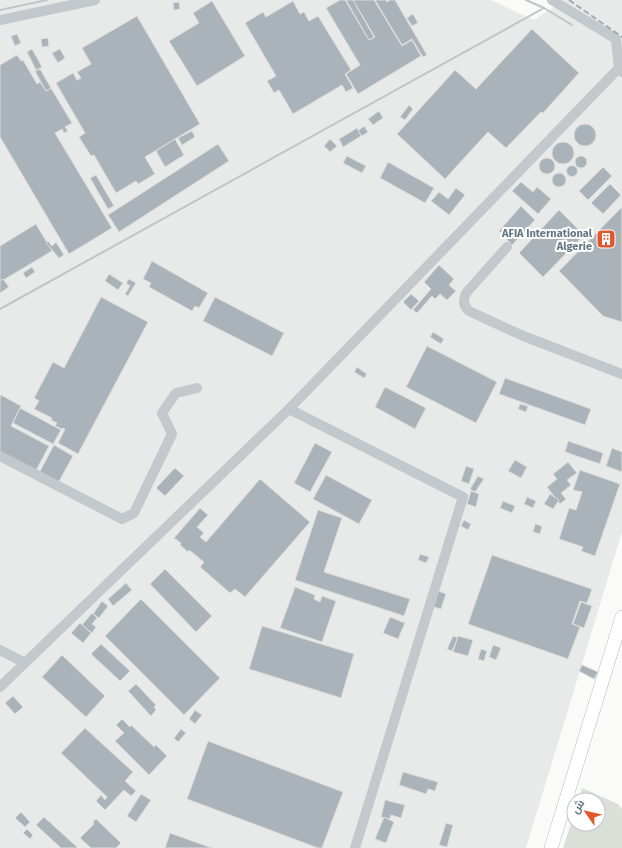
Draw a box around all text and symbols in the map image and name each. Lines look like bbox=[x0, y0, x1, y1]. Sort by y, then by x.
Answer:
place label: AFIA International Algerie bbox=[501, 227, 593, 253]
building icon: AFIA International Algerie bbox=[595, 228, 617, 250]
north arrow bbox=[566, 792, 606, 832]
text: ش bbox=[569, 797, 587, 816]

